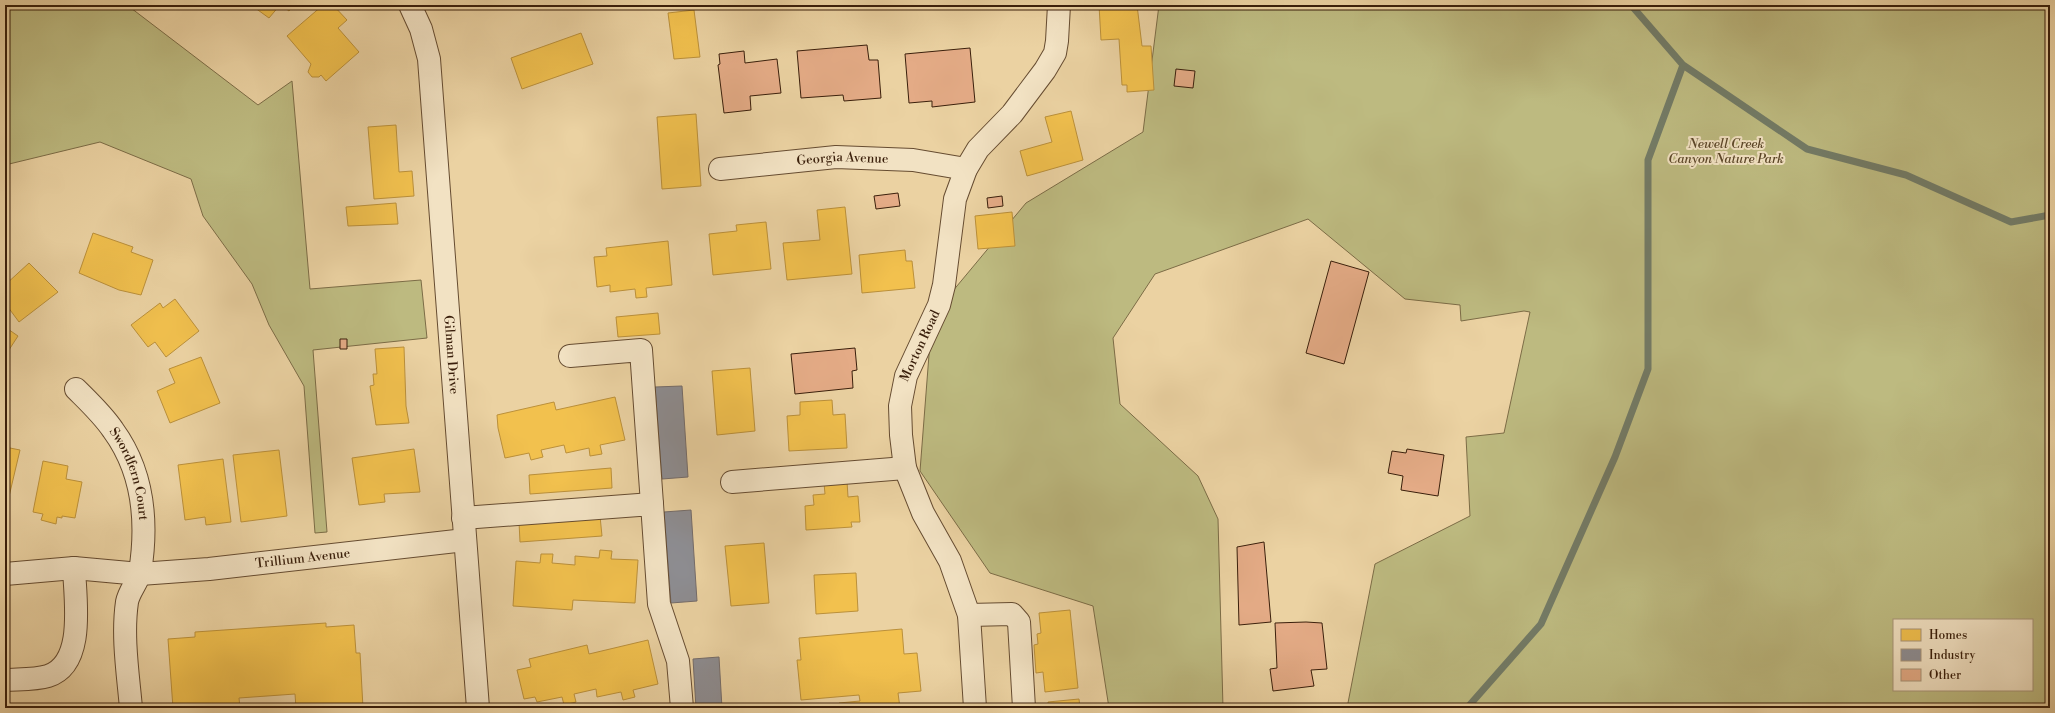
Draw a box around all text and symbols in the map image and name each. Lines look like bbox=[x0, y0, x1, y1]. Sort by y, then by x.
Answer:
park label: Newell Creek Canyon Nature Park bbox=[1668, 136, 1784, 167]
street label: Georgia Avenue bbox=[796, 149, 889, 169]
street label: Morton Road bbox=[896, 307, 944, 384]
street label: Gilman Drive bbox=[440, 315, 462, 395]
street label: Swordfern Court bbox=[106, 424, 151, 521]
street label: Trillium Avenue bbox=[254, 545, 351, 572]
legend bbox=[1893, 619, 2033, 691]
text: Homes bbox=[1929, 628, 1967, 643]
text: Industry bbox=[1929, 648, 1976, 663]
text: Other bbox=[1929, 668, 1961, 683]

